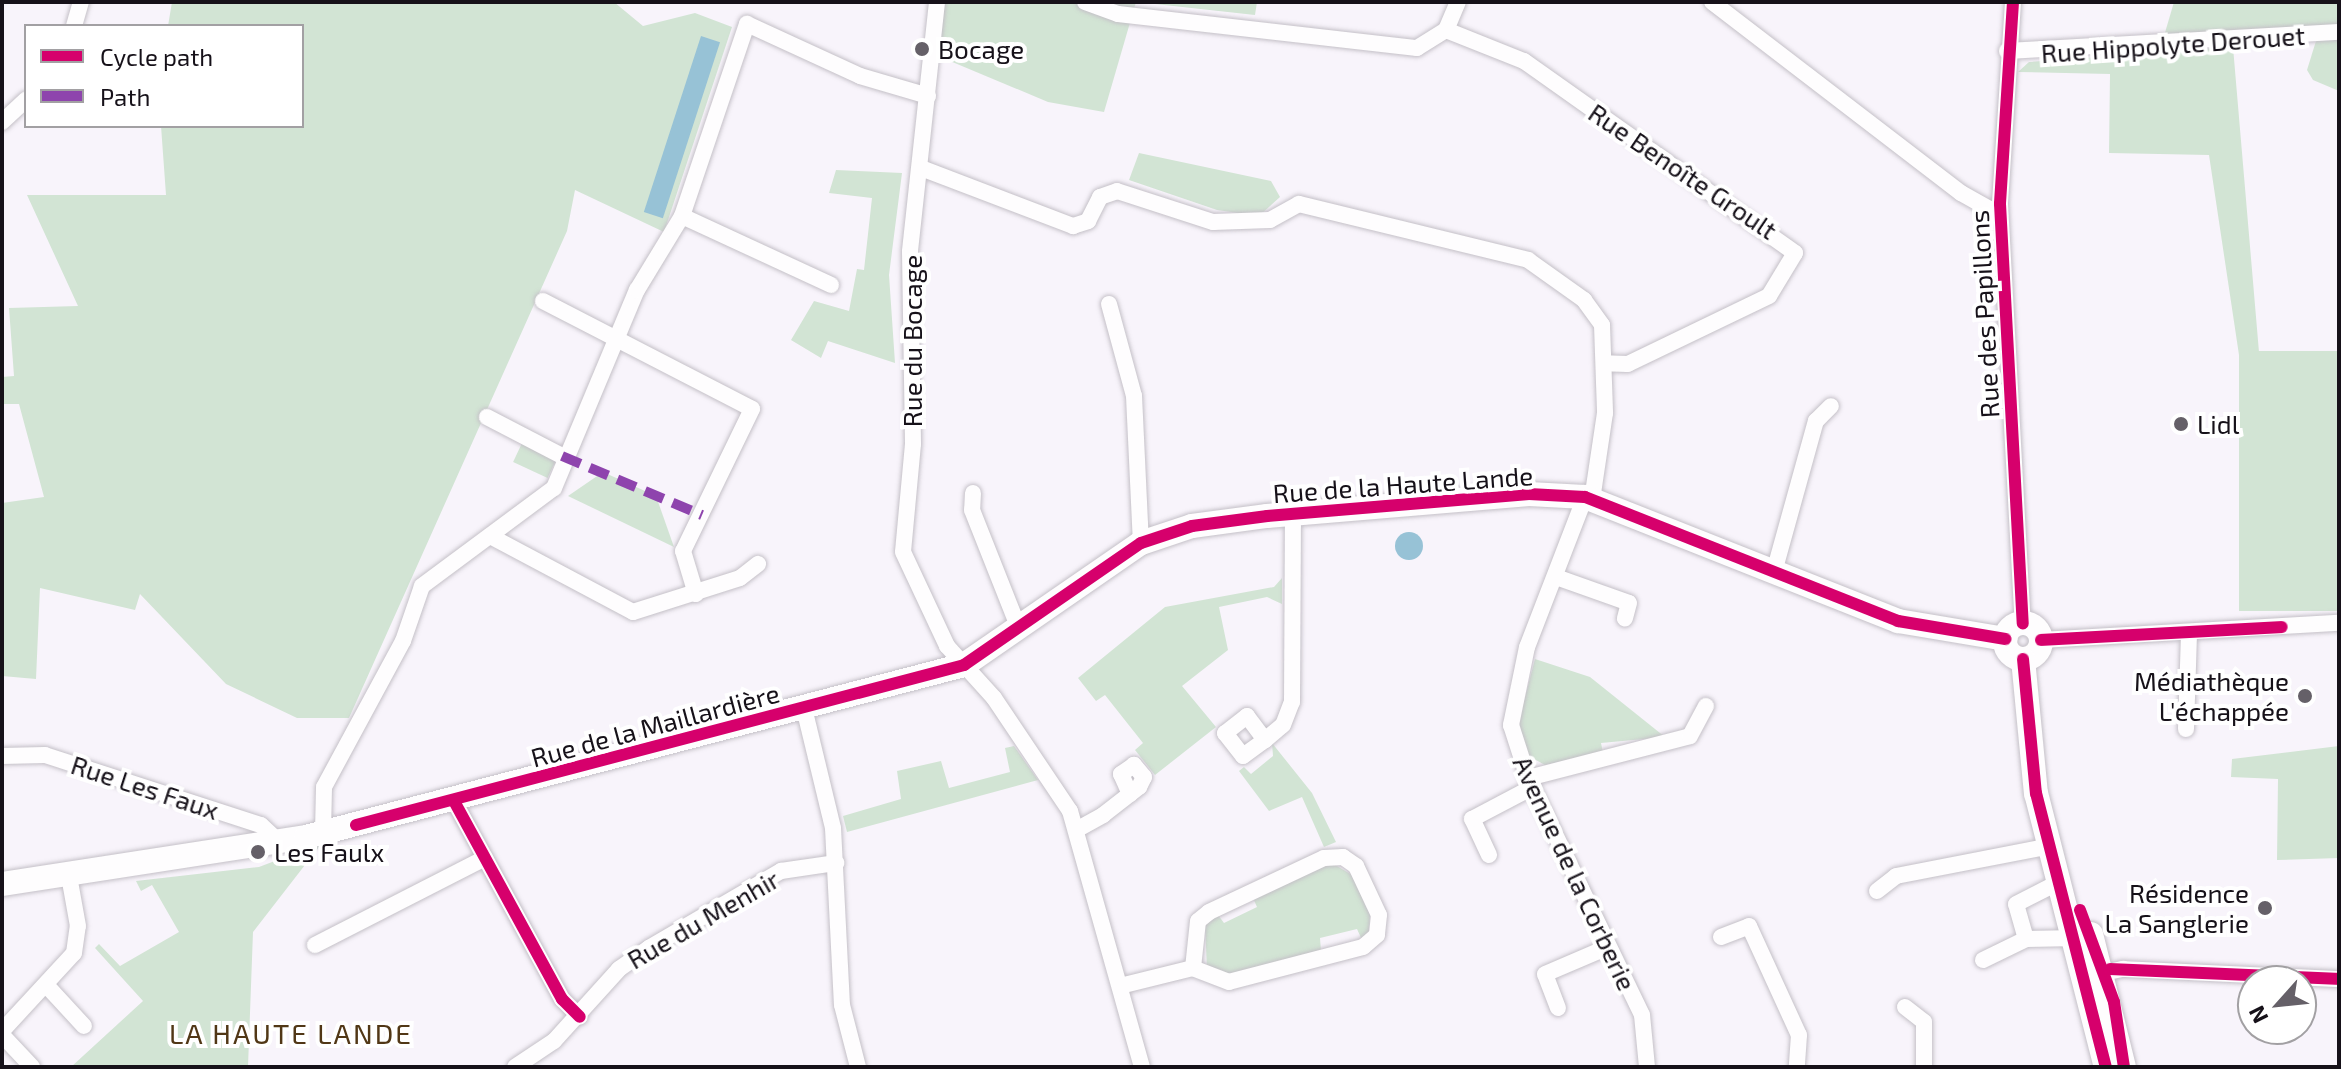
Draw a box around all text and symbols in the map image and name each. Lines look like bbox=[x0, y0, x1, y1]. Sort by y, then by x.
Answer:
street label: Rue Hippolyte Derouet bbox=[2040, 19, 2306, 69]
legend bbox=[24, 24, 304, 128]
place label: Bocage bbox=[938, 33, 1024, 65]
marker: Bocage bbox=[913, 40, 931, 58]
text: Cycle path bbox=[100, 42, 213, 71]
text: Path bbox=[100, 82, 150, 111]
street label: Rue Benoîte Groult bbox=[1583, 97, 1783, 245]
street label: Rue des Papillons bbox=[1963, 209, 2005, 419]
street label: Rue du Bocage bbox=[896, 255, 928, 427]
place label: Lidl bbox=[2197, 408, 2239, 440]
marker: Lidl bbox=[2172, 415, 2190, 433]
street label: Rue de la Haute Lande bbox=[1272, 459, 1534, 509]
place label: Médiathèque L'échappée bbox=[2134, 665, 2289, 726]
street label: Rue de la Maillardière bbox=[527, 677, 783, 773]
marker: Médiathèque L'échappée bbox=[2296, 687, 2314, 705]
street label: Rue Les Faux bbox=[67, 748, 223, 826]
street label: Avenue de la Corberie bbox=[1507, 751, 1643, 995]
place label: Les Faulx bbox=[274, 836, 384, 868]
marker: Les Faulx bbox=[249, 843, 267, 861]
street label: Rue du Menhir bbox=[622, 863, 784, 975]
place label: Résidence La Sanglerie bbox=[2105, 877, 2249, 938]
marker: Résidence La Sanglerie bbox=[2256, 899, 2274, 917]
north arrow bbox=[2237, 965, 2317, 1045]
text: N bbox=[2242, 1002, 2273, 1028]
district label: LA HAUTE LANDE bbox=[169, 1016, 413, 1050]

